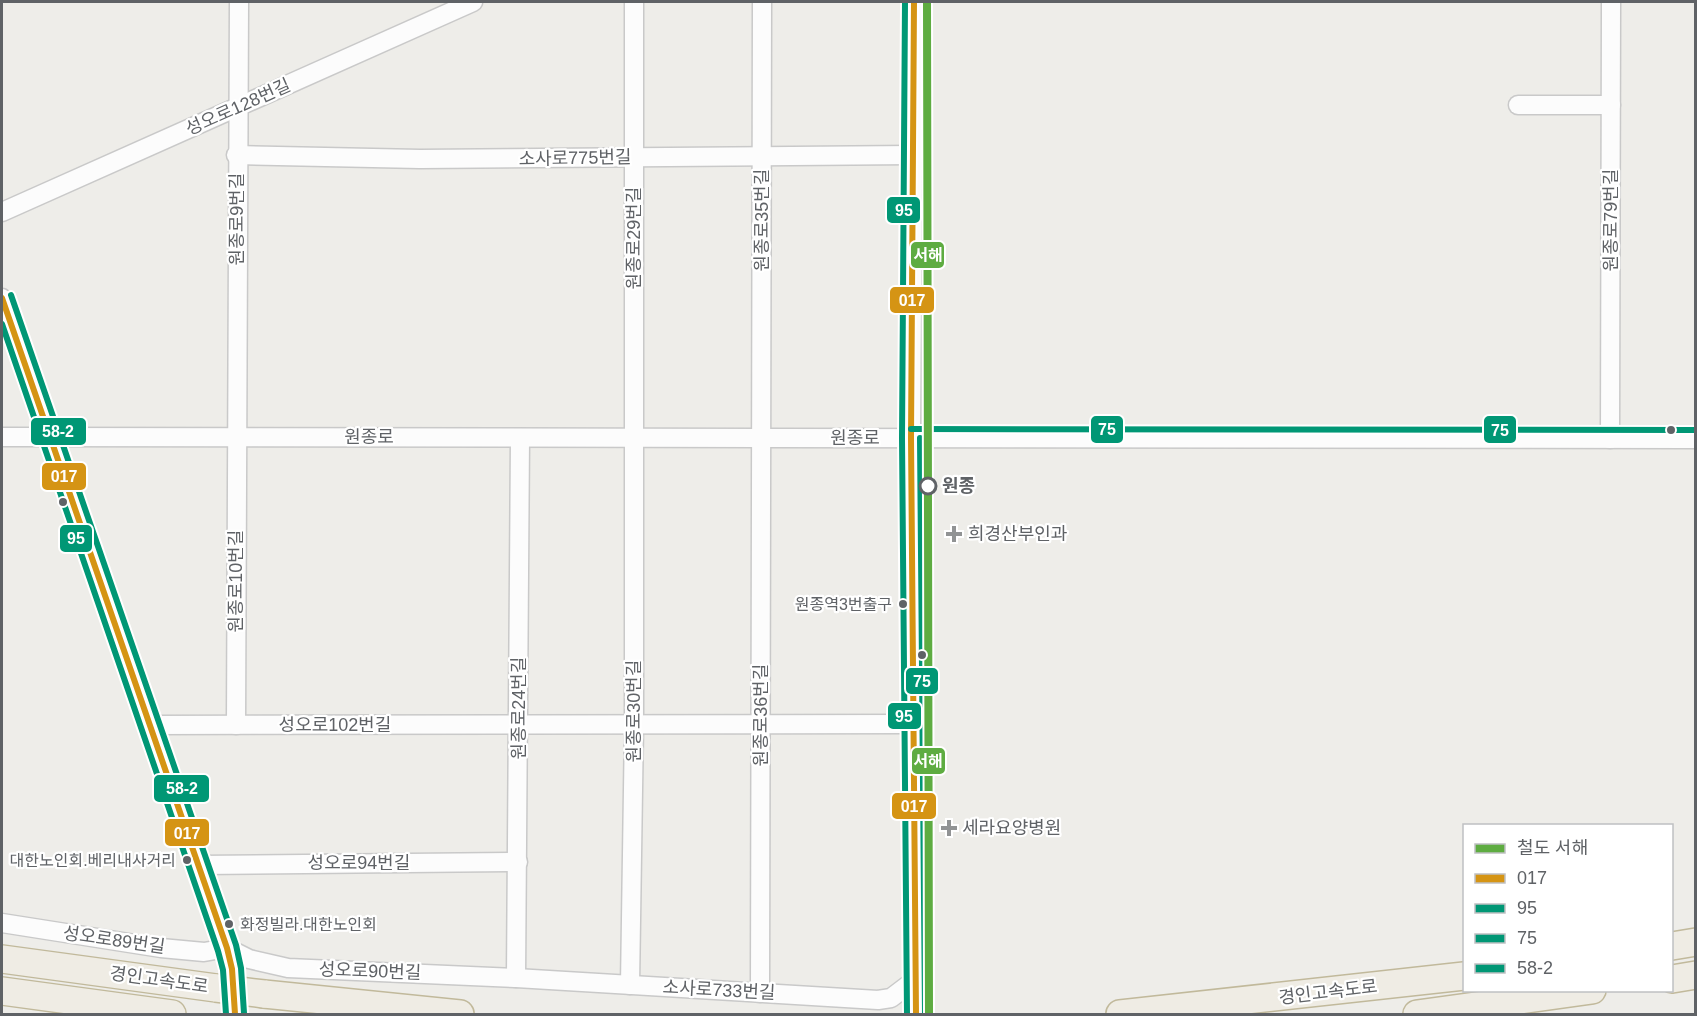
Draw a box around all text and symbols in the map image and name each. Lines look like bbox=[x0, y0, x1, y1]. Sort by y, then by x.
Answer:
street label: 성오로128번길 bbox=[182, 75, 294, 139]
street label: 소사로775번길 bbox=[518, 147, 632, 169]
street label: 원종로35번길 bbox=[752, 169, 772, 271]
street label: 원종로79번길 bbox=[1601, 169, 1621, 271]
street label: 원종로9번길 bbox=[227, 173, 247, 265]
street label: 원종로29번길 bbox=[624, 187, 644, 289]
line badge: 95 bbox=[886, 196, 921, 224]
text: 95 bbox=[895, 202, 913, 219]
line badge: 서해 bbox=[910, 241, 945, 269]
text: 서해 bbox=[913, 247, 943, 264]
line badge: 017 bbox=[889, 286, 935, 314]
text: 017 bbox=[899, 292, 925, 309]
line badge: 75 bbox=[1090, 415, 1124, 444]
line badge: 75 bbox=[1483, 415, 1517, 444]
line badge: 58-2 bbox=[30, 417, 87, 446]
text: 75 bbox=[1098, 421, 1116, 438]
text: 75 bbox=[1491, 422, 1509, 439]
text: 58-2 bbox=[42, 423, 74, 440]
unlabelled marker bbox=[1665, 424, 1677, 436]
street label: 원종로 bbox=[344, 427, 394, 447]
street label: 원종로 bbox=[830, 428, 880, 448]
line badge: 017 bbox=[41, 462, 87, 491]
text: 017 bbox=[51, 468, 77, 485]
place label: 원종 bbox=[942, 476, 975, 496]
marker: 원종 bbox=[919, 477, 937, 495]
unlabelled marker bbox=[57, 496, 69, 508]
line badge: 95 bbox=[59, 524, 93, 553]
place label: 희경산부인과 bbox=[968, 524, 1068, 544]
marker: 희경산부인과 bbox=[945, 525, 963, 543]
text: 95 bbox=[67, 530, 85, 547]
street label: 원종로10번길 bbox=[226, 530, 246, 632]
place label: 원종역3번출구 bbox=[795, 596, 892, 613]
marker: 원종역3번출구 bbox=[897, 598, 909, 610]
unlabelled marker bbox=[916, 649, 928, 661]
street label: 원종로24번길 bbox=[509, 657, 529, 759]
street label: 원종로30번길 bbox=[624, 660, 644, 762]
street label: 원종로36번길 bbox=[751, 664, 771, 766]
line badge: 75 bbox=[905, 667, 939, 695]
text: 75 bbox=[913, 673, 931, 690]
line badge: 95 bbox=[887, 702, 922, 730]
text: 95 bbox=[895, 708, 913, 725]
street label: 성오로102번길 bbox=[279, 715, 391, 735]
line badge: 서해 bbox=[911, 747, 946, 775]
text: 서해 bbox=[913, 753, 943, 770]
line badge: 58-2 bbox=[153, 774, 210, 803]
text: 58-2 bbox=[166, 780, 198, 797]
line badge: 017 bbox=[891, 792, 937, 820]
text: 017 bbox=[901, 798, 927, 815]
line badge: 017 bbox=[164, 818, 210, 847]
place label: 세라요양병원 bbox=[962, 818, 1061, 838]
marker: 세라요양병원 bbox=[940, 819, 958, 837]
legend bbox=[1463, 824, 1673, 992]
text: 017 bbox=[174, 825, 200, 842]
text: 철도 서해 bbox=[1517, 838, 1588, 858]
place label: 대한노인회.베리내사거리 bbox=[10, 852, 176, 869]
street label: 성오로94번길 bbox=[308, 853, 410, 873]
marker: 대한노인회.베리내사거리 bbox=[181, 854, 193, 866]
text: 017 bbox=[1517, 868, 1547, 888]
text: 95 bbox=[1517, 898, 1537, 918]
place label: 화정빌라.대한노인회 bbox=[240, 916, 377, 933]
marker: 화정빌라.대한노인회 bbox=[223, 918, 235, 930]
street label: 성오로89번길 bbox=[62, 923, 166, 957]
text: 75 bbox=[1517, 928, 1537, 948]
text: 58-2 bbox=[1517, 958, 1553, 978]
street label: 성오로90번길 bbox=[318, 959, 422, 983]
street label: 경인고속도로 bbox=[108, 963, 210, 997]
street label: 경인고속도로 bbox=[1277, 976, 1379, 1008]
street label: 소사로733번길 bbox=[662, 977, 776, 1003]

